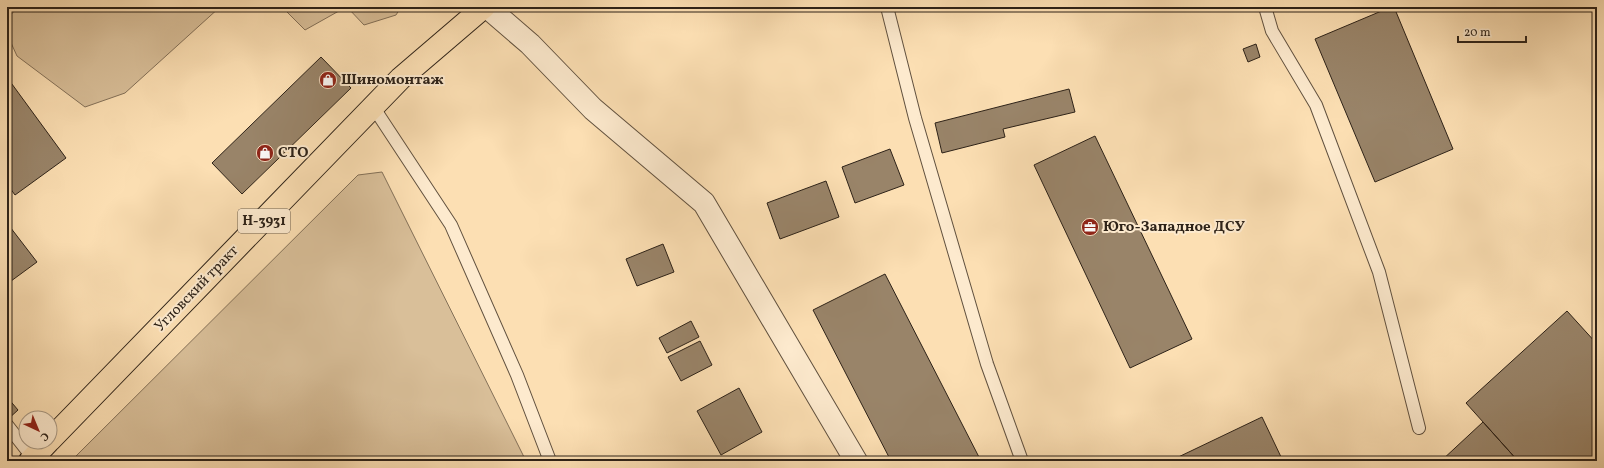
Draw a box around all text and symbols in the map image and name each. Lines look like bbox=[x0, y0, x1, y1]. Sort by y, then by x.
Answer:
scale bar bbox=[1458, 18, 1526, 44]
text: 20 m bbox=[1464, 25, 1491, 41]
shop icon: Шиномонтаж bbox=[318, 70, 338, 90]
place label: Шиномонтаж bbox=[341, 70, 444, 91]
shop icon: СТО bbox=[255, 143, 275, 163]
place label: СТО bbox=[278, 143, 308, 164]
road number: Н-3931 bbox=[238, 209, 290, 233]
office icon: Юго-Западное ДСУ bbox=[1080, 217, 1100, 237]
place label: Юго-Западное ДСУ bbox=[1103, 217, 1245, 238]
street label: Угловский тракт bbox=[150, 241, 244, 337]
north arrow bbox=[18, 410, 58, 450]
text: С bbox=[36, 428, 52, 444]

